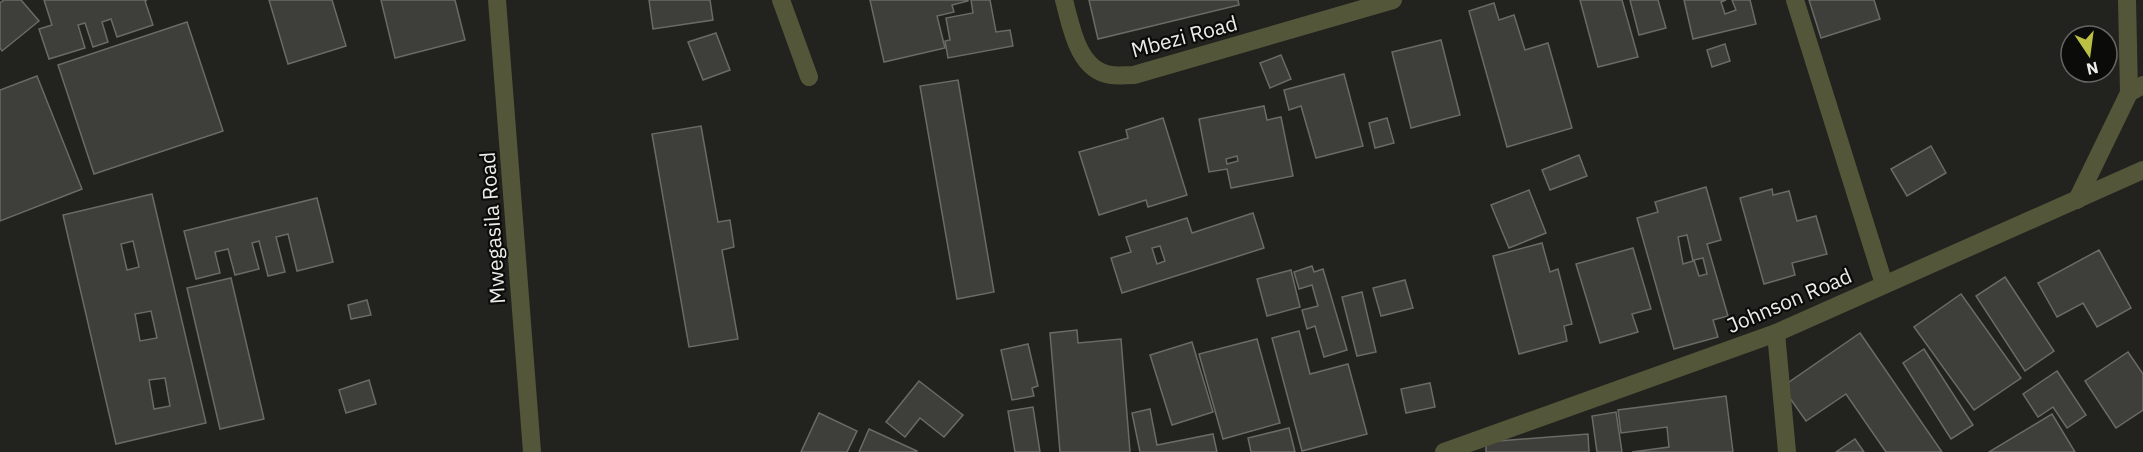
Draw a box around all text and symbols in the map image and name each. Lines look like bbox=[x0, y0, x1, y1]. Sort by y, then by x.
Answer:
street label: Mbezi Road bbox=[1128, 8, 1240, 64]
north arrow bbox=[2059, 24, 2119, 84]
text: N bbox=[2084, 58, 2100, 80]
street label: Mwegasila Road bbox=[473, 151, 511, 305]
street label: Johnson Road bbox=[1722, 261, 1856, 339]

